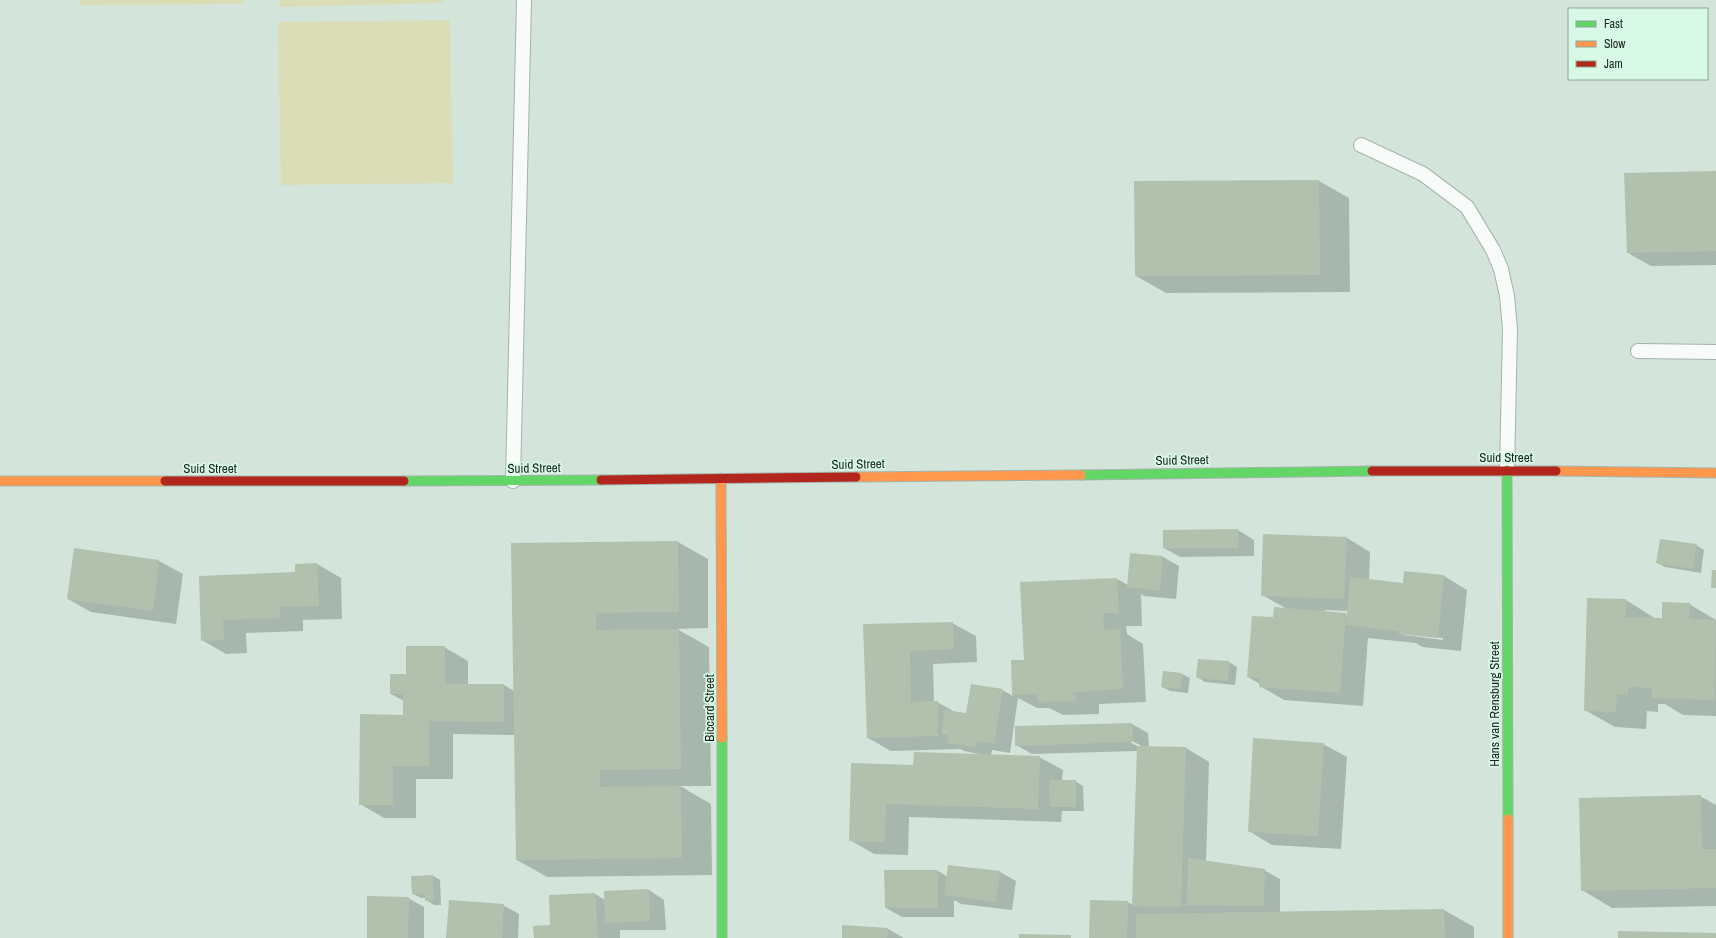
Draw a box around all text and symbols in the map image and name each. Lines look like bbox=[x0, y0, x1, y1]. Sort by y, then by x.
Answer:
legend bbox=[1568, 8, 1708, 80]
text: Fast bbox=[1604, 16, 1623, 32]
text: Slow bbox=[1604, 36, 1626, 52]
text: Jam bbox=[1604, 56, 1623, 72]
street label: Suid Street bbox=[1479, 449, 1533, 466]
street label: Suid Street bbox=[1155, 451, 1209, 469]
street label: Suid Street bbox=[831, 455, 885, 473]
street label: Suid Street bbox=[507, 459, 561, 477]
street label: Suid Street bbox=[183, 460, 237, 477]
street label: Hans van Rensburg Street bbox=[1486, 641, 1503, 767]
street label: Biccard Street bbox=[701, 674, 718, 742]

